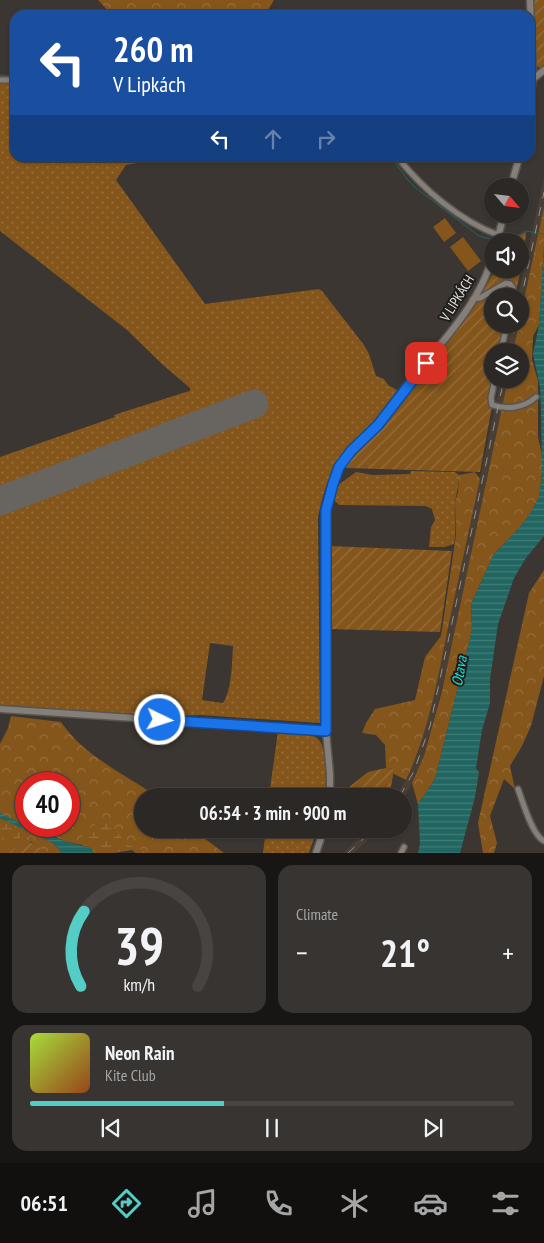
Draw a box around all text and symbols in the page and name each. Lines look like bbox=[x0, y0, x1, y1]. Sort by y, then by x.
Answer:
text: 260 m bbox=[113, 26, 194, 72]
icon: left bbox=[30, 30, 95, 95]
text: V Lipkách bbox=[113, 70, 186, 98]
icon: left bbox=[206, 125, 234, 153]
icon: ahead bbox=[259, 125, 287, 153]
icon: right bbox=[312, 125, 340, 153]
north arrow bbox=[484, 178, 529, 222]
map controls bbox=[484, 178, 529, 388]
button: sound bbox=[484, 233, 529, 278]
street label: V LIPKÁCH bbox=[435, 271, 478, 325]
button: search bbox=[484, 288, 529, 333]
pin bbox=[405, 342, 447, 384]
button: layers bbox=[484, 343, 529, 388]
icon: arrive bbox=[412, 349, 440, 377]
water label: Otava bbox=[447, 654, 471, 688]
position arrow bbox=[133, 693, 185, 745]
speed limit sign: 40 bbox=[15, 772, 80, 837]
text: 06:54 · 3 min · 900 m bbox=[200, 801, 346, 825]
text: Climate bbox=[296, 904, 338, 924]
text: 39 bbox=[114, 912, 164, 979]
text: 21° bbox=[380, 928, 430, 977]
text: − bbox=[296, 934, 308, 971]
text: + bbox=[502, 934, 514, 971]
text: km/h bbox=[123, 973, 155, 996]
text: Neon Rain bbox=[105, 1041, 174, 1065]
text: Kite Club bbox=[105, 1065, 156, 1085]
icon: previous bbox=[97, 1114, 125, 1142]
icon: pause bbox=[258, 1114, 286, 1142]
icon: next bbox=[419, 1114, 447, 1142]
icon: directions bbox=[109, 1186, 144, 1221]
icon: music bbox=[185, 1186, 220, 1221]
icon: phone bbox=[261, 1186, 296, 1221]
icon: climate bbox=[337, 1186, 372, 1221]
icon: car bbox=[413, 1186, 448, 1221]
icon: filters bbox=[488, 1186, 523, 1221]
text: 06:51 bbox=[20, 1189, 68, 1217]

